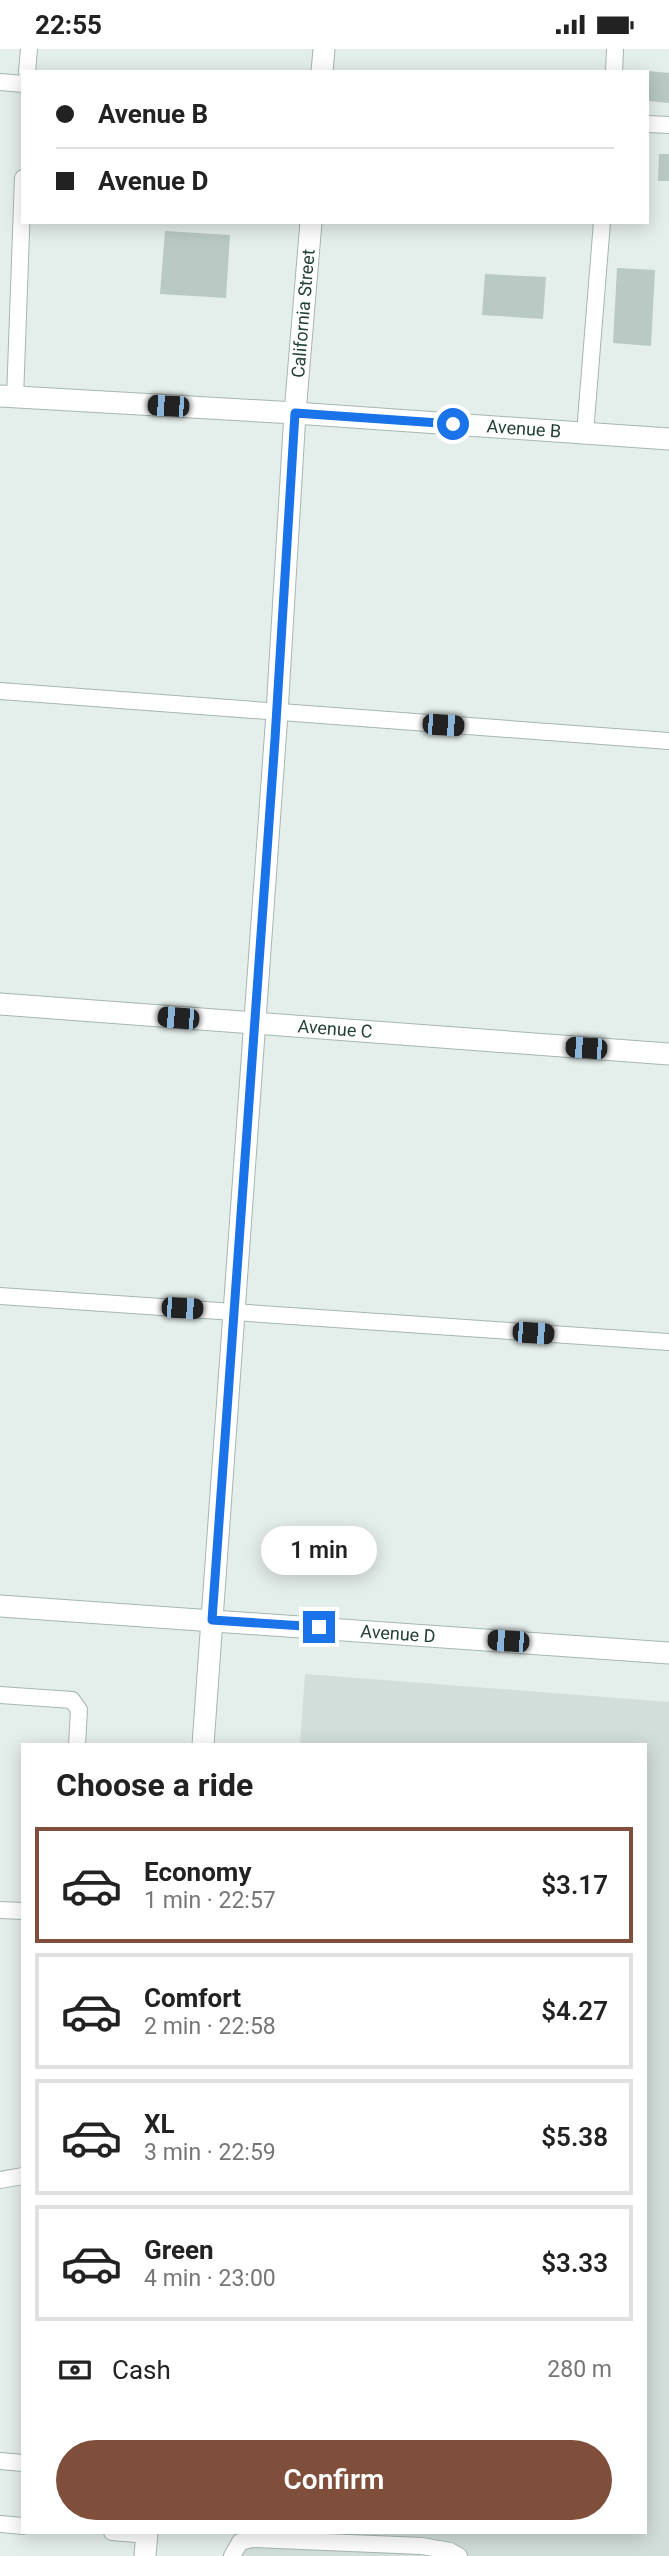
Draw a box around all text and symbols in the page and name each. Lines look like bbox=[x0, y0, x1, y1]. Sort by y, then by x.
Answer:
text: 22:55 bbox=[35, 10, 102, 40]
text: Avenue B bbox=[98, 99, 208, 129]
text: Avenue D bbox=[98, 166, 208, 196]
street label: California Street bbox=[287, 248, 319, 379]
car bbox=[147, 394, 190, 418]
route start bbox=[437, 408, 469, 440]
street label: Avenue B bbox=[486, 415, 562, 441]
car bbox=[422, 713, 465, 737]
car bbox=[157, 1006, 200, 1030]
street label: Avenue C bbox=[297, 1015, 373, 1042]
car bbox=[565, 1036, 608, 1060]
car bbox=[161, 1296, 204, 1320]
car bbox=[512, 1321, 555, 1345]
callout: 1 min bbox=[261, 1525, 377, 1575]
text: 1 min bbox=[290, 1537, 348, 1564]
route end bbox=[303, 1611, 335, 1643]
street label: Avenue D bbox=[360, 1620, 436, 1647]
car bbox=[487, 1629, 530, 1653]
text: Choose a ride bbox=[56, 1766, 253, 1804]
icon: car bbox=[60, 1854, 123, 1917]
text: Economy bbox=[144, 1857, 251, 1887]
text: $3.17 bbox=[541, 1870, 608, 1900]
text: 1 min · 22:57 bbox=[144, 1887, 276, 1914]
icon: car bbox=[60, 1980, 123, 2043]
text: Comfort bbox=[144, 1983, 241, 2013]
text: $4.27 bbox=[541, 1996, 608, 2026]
text: 2 min · 22:58 bbox=[144, 2013, 276, 2040]
icon: car bbox=[60, 2106, 123, 2169]
text: XL bbox=[144, 2109, 175, 2139]
text: $5.38 bbox=[541, 2122, 608, 2152]
text: 3 min · 22:59 bbox=[144, 2139, 276, 2166]
icon: car bbox=[60, 2232, 123, 2295]
text: Green bbox=[144, 2235, 214, 2265]
text: $3.33 bbox=[541, 2248, 608, 2278]
text: 4 min · 23:00 bbox=[144, 2265, 276, 2292]
icon: cash bbox=[56, 2351, 94, 2389]
text: Cash bbox=[112, 2355, 171, 2385]
text: 280 m bbox=[547, 2356, 612, 2383]
button: Confirm bbox=[56, 2440, 612, 2520]

